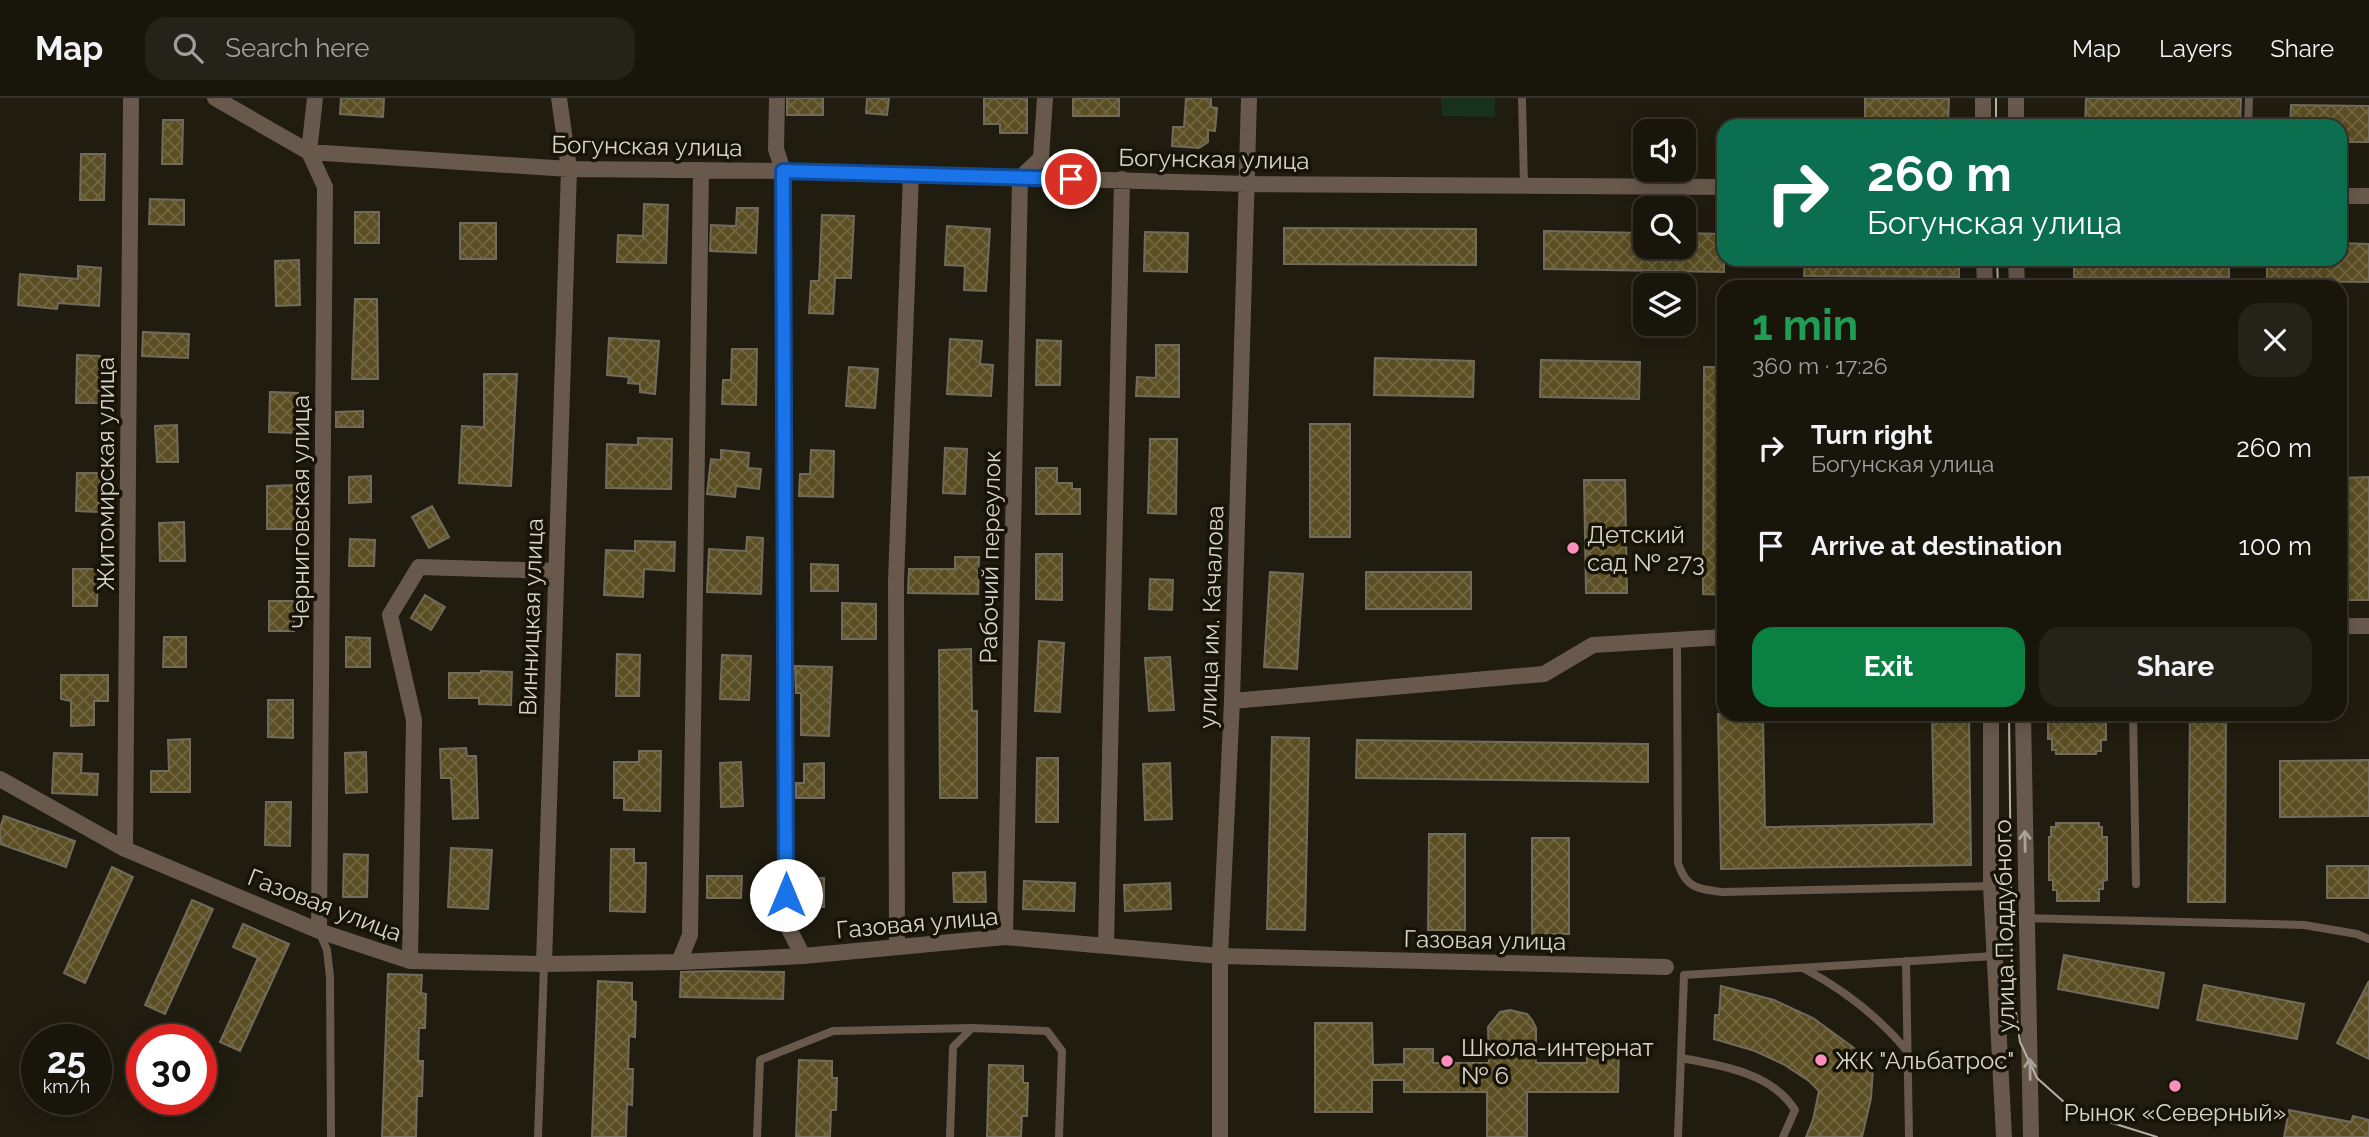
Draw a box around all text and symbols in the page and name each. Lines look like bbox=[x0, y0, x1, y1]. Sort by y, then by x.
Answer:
search box bbox=[145, 17, 635, 80]
text: Map bbox=[35, 29, 103, 68]
icon: search bbox=[169, 29, 207, 67]
text: Search here bbox=[225, 33, 370, 63]
text: Map bbox=[2072, 34, 2121, 63]
text: Layers bbox=[2159, 34, 2232, 63]
text: Share bbox=[2270, 34, 2334, 63]
map controls bbox=[1633, 119, 1696, 336]
button: sound bbox=[1633, 119, 1696, 182]
street label: Богунская улица bbox=[551, 130, 743, 162]
street label: Богунская улица bbox=[1118, 143, 1310, 175]
text: 260 m bbox=[1867, 145, 2012, 202]
icon: right bbox=[1752, 147, 1843, 238]
pin bbox=[1041, 149, 1101, 209]
icon: arrive bbox=[1052, 160, 1090, 198]
button: search bbox=[1633, 196, 1696, 259]
text: Богунская улица bbox=[1867, 204, 2122, 241]
button: layers bbox=[1633, 273, 1696, 336]
text: 1 min bbox=[1752, 301, 1858, 350]
button: close bbox=[2238, 303, 2312, 377]
text: 360 m · 17:26 bbox=[1752, 352, 1888, 379]
street label: Житомирская улица bbox=[91, 357, 120, 591]
street label: Черниговская улица bbox=[286, 395, 315, 629]
text: Turn right bbox=[1811, 420, 1932, 450]
icon: right bbox=[1752, 429, 1790, 467]
text: 260 m bbox=[2236, 433, 2312, 463]
street label: Рабочий переулок bbox=[974, 450, 1006, 664]
text: Богунская улица bbox=[1811, 450, 1994, 477]
street label: улица им. Качалова bbox=[1193, 505, 1229, 729]
street label: Винницкая улица bbox=[513, 518, 549, 716]
place label: Детский сад № 273 bbox=[1587, 520, 1705, 577]
icon: arrive bbox=[1752, 527, 1790, 565]
text: Arrive at destination bbox=[1811, 531, 2062, 561]
text: 100 m bbox=[2239, 531, 2312, 561]
marker: Детский сад № 273 bbox=[1565, 540, 1581, 556]
button: Exit bbox=[1752, 627, 2025, 707]
button: Share bbox=[2039, 627, 2312, 707]
street label: улица Поддубного bbox=[1988, 819, 2020, 1033]
one-way arrow bbox=[2018, 830, 2032, 853]
position arrow bbox=[749, 858, 823, 932]
street label: Газовая улица bbox=[244, 862, 406, 948]
street label: Газовая улица bbox=[835, 901, 999, 945]
street label: Газовая улица bbox=[1404, 924, 1566, 956]
speed limit sign: 30 bbox=[126, 1024, 217, 1115]
place label: Школа-интернат № 6 bbox=[1461, 1033, 1654, 1090]
text: 25 bbox=[47, 1040, 86, 1081]
place label: ЖК "Альбатрос" bbox=[1835, 1046, 2014, 1075]
marker: ЖК "Альбатрос" bbox=[1813, 1052, 1829, 1068]
marker: Школа-интернат № 6 bbox=[1439, 1053, 1455, 1069]
one-way arrow bbox=[2023, 1058, 2037, 1081]
text: km/h bbox=[43, 1076, 90, 1097]
marker: Рынок «Северный» bbox=[2167, 1078, 2183, 1094]
place label: Рынок «Северный» bbox=[2064, 1098, 2286, 1127]

